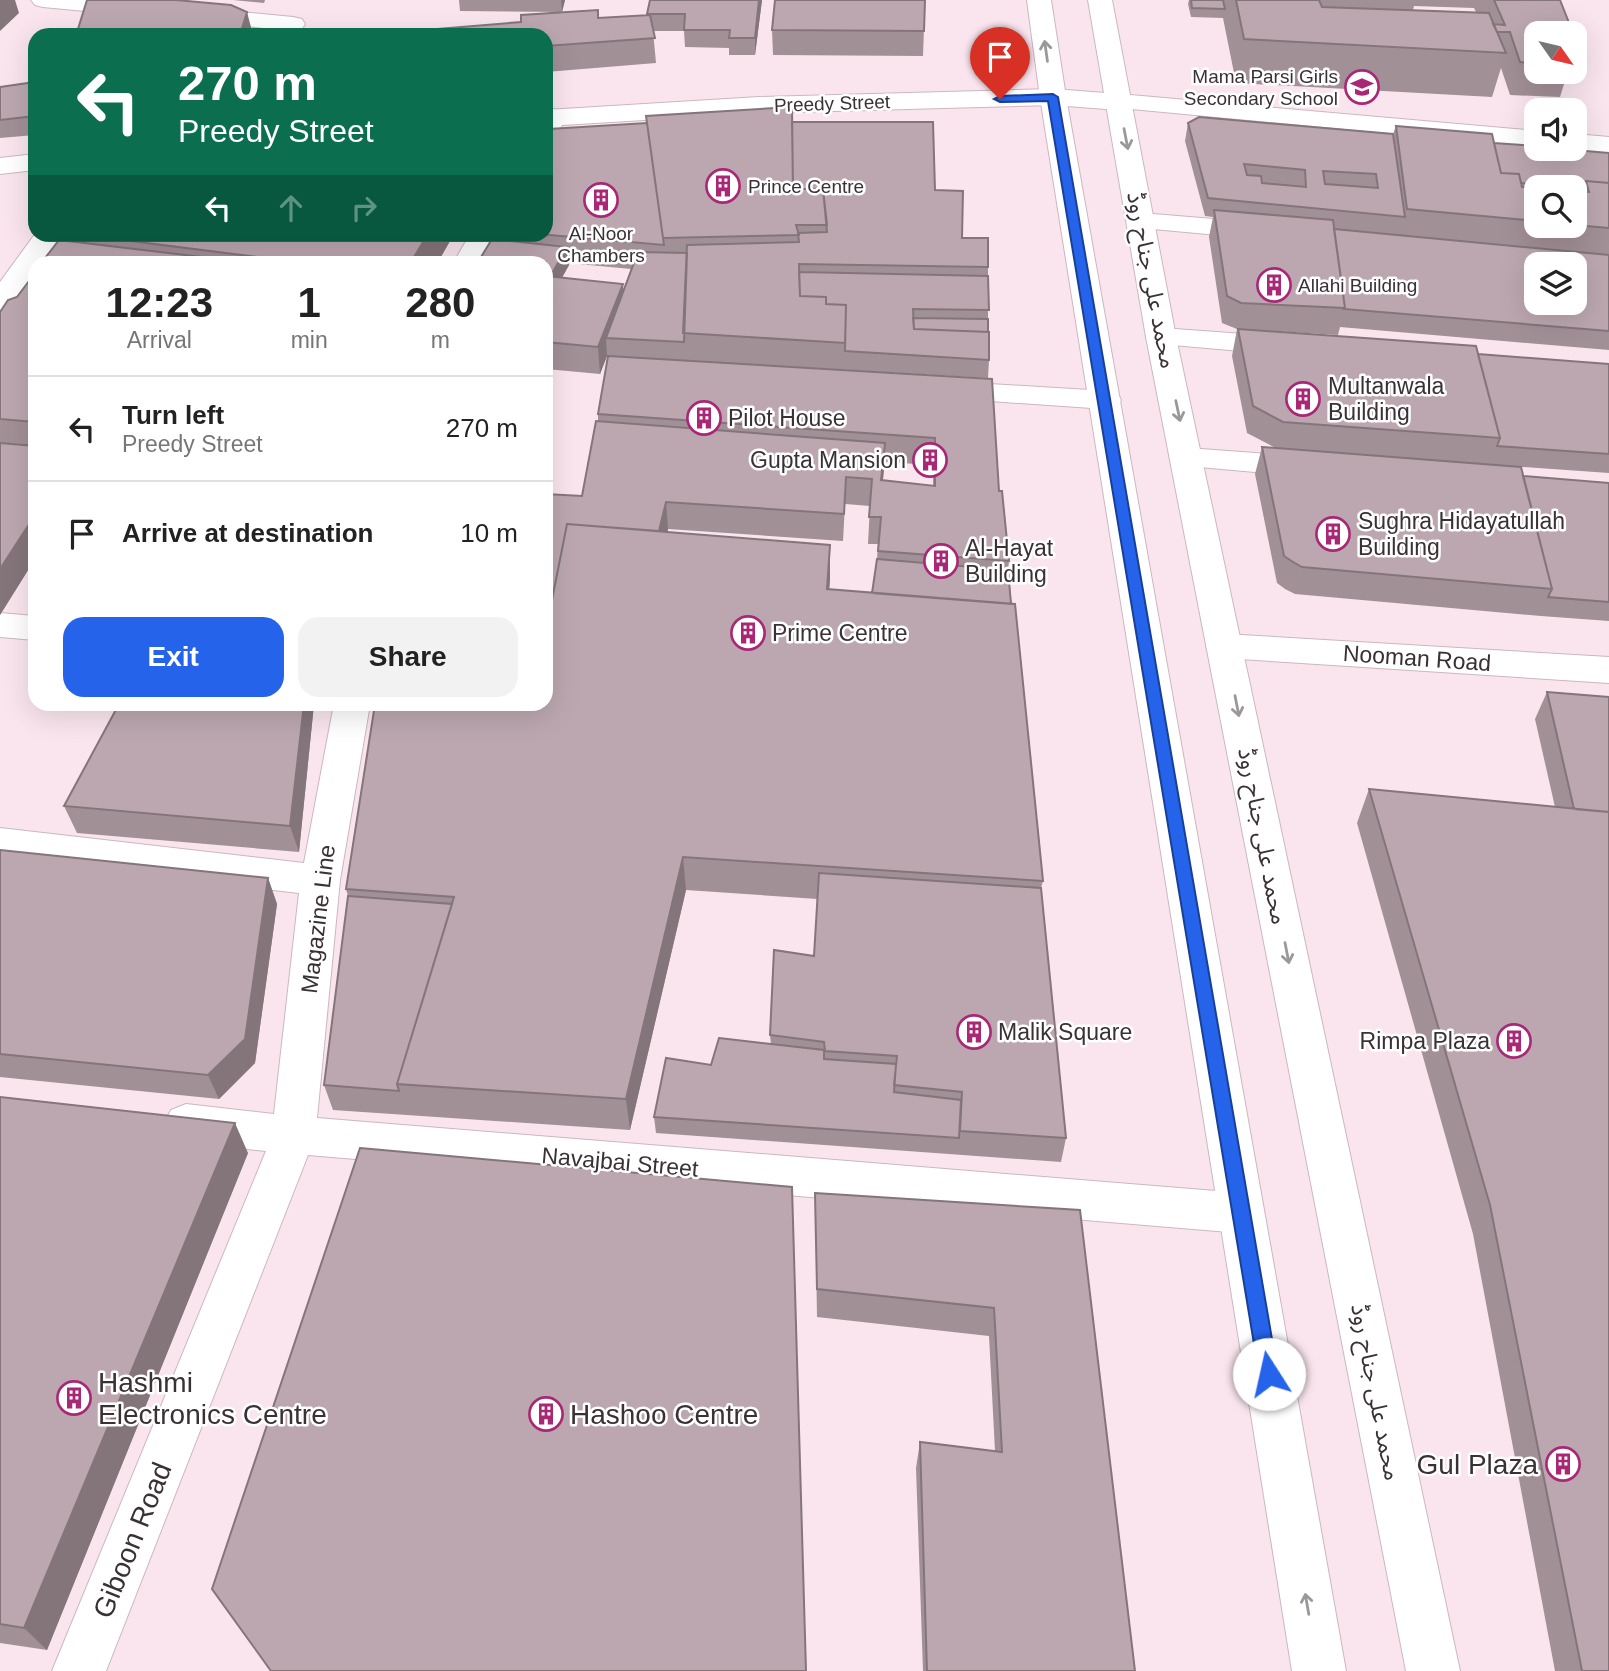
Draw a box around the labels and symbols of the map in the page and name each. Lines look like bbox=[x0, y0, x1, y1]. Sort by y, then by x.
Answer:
north arrow bbox=[1524, 21, 1587, 84]
pin bbox=[970, 27, 1030, 99]
one-way arrow bbox=[1040, 40, 1053, 62]
place label: Mama Parsi Girls Secondary School bbox=[1184, 66, 1338, 109]
school or university icon: Mama Parsi Girls Secondary School bbox=[1343, 68, 1381, 106]
street label: Preedy Street bbox=[774, 91, 891, 116]
one-way arrow bbox=[1119, 128, 1133, 150]
building icon: Prince Centre bbox=[704, 167, 742, 205]
place label: Prince Centre bbox=[748, 176, 864, 197]
building icon: Al-Noor Chambers bbox=[582, 181, 620, 219]
street label: محمد علی جناح روڈ bbox=[1118, 189, 1182, 371]
place label: Al-Noor Chambers bbox=[557, 223, 645, 266]
building icon: Allahi Building bbox=[1255, 266, 1293, 304]
place label: Allahi Building bbox=[1298, 275, 1417, 296]
place label: Multanwala Building bbox=[1328, 373, 1445, 425]
building icon: Multanwala Building bbox=[1284, 380, 1322, 418]
building icon: Pilot House bbox=[685, 399, 723, 437]
one-way arrow bbox=[1171, 399, 1185, 422]
place label: Pilot House bbox=[728, 405, 846, 431]
building icon: Gupta Mansion bbox=[911, 441, 949, 479]
place label: Gupta Mansion bbox=[750, 447, 906, 473]
place label: Sughra Hidayatullah Building bbox=[1358, 508, 1565, 560]
building icon: Sughra Hidayatullah Building bbox=[1314, 515, 1352, 553]
place label: Al-Hayat Building bbox=[965, 535, 1054, 587]
building icon: Al-Hayat Building bbox=[922, 542, 960, 580]
building icon: Prime Centre bbox=[729, 614, 767, 652]
place label: Prime Centre bbox=[772, 620, 907, 646]
street label: Nooman Road bbox=[1342, 640, 1492, 676]
one-way arrow bbox=[1230, 694, 1244, 717]
street label: محمد علی جناح روڈ bbox=[1229, 745, 1293, 927]
street label: Magazine Line bbox=[296, 843, 340, 995]
one-way arrow bbox=[1280, 941, 1294, 964]
building icon: Malik Square bbox=[955, 1013, 993, 1051]
place label: Malik Square bbox=[998, 1019, 1132, 1045]
building icon: Rimpa Plaza bbox=[1495, 1022, 1533, 1060]
place label: Rimpa Plaza bbox=[1360, 1028, 1490, 1054]
street label: Navajbai Street bbox=[541, 1142, 700, 1182]
street label: محمد علی جناح روڈ bbox=[1342, 1301, 1406, 1483]
position arrow bbox=[1232, 1337, 1306, 1411]
place label: Hashmi Electronics Centre bbox=[98, 1367, 327, 1430]
building icon: Hashmi Electronics Centre bbox=[55, 1379, 93, 1417]
building icon: Hashoo Centre bbox=[527, 1395, 565, 1433]
place label: Hashoo Centre bbox=[570, 1399, 758, 1430]
building icon: Gul Plaza bbox=[1544, 1445, 1582, 1483]
place label: Gul Plaza bbox=[1417, 1449, 1538, 1480]
street label: Giboon Road bbox=[87, 1458, 178, 1622]
one-way arrow bbox=[1300, 1593, 1314, 1616]

